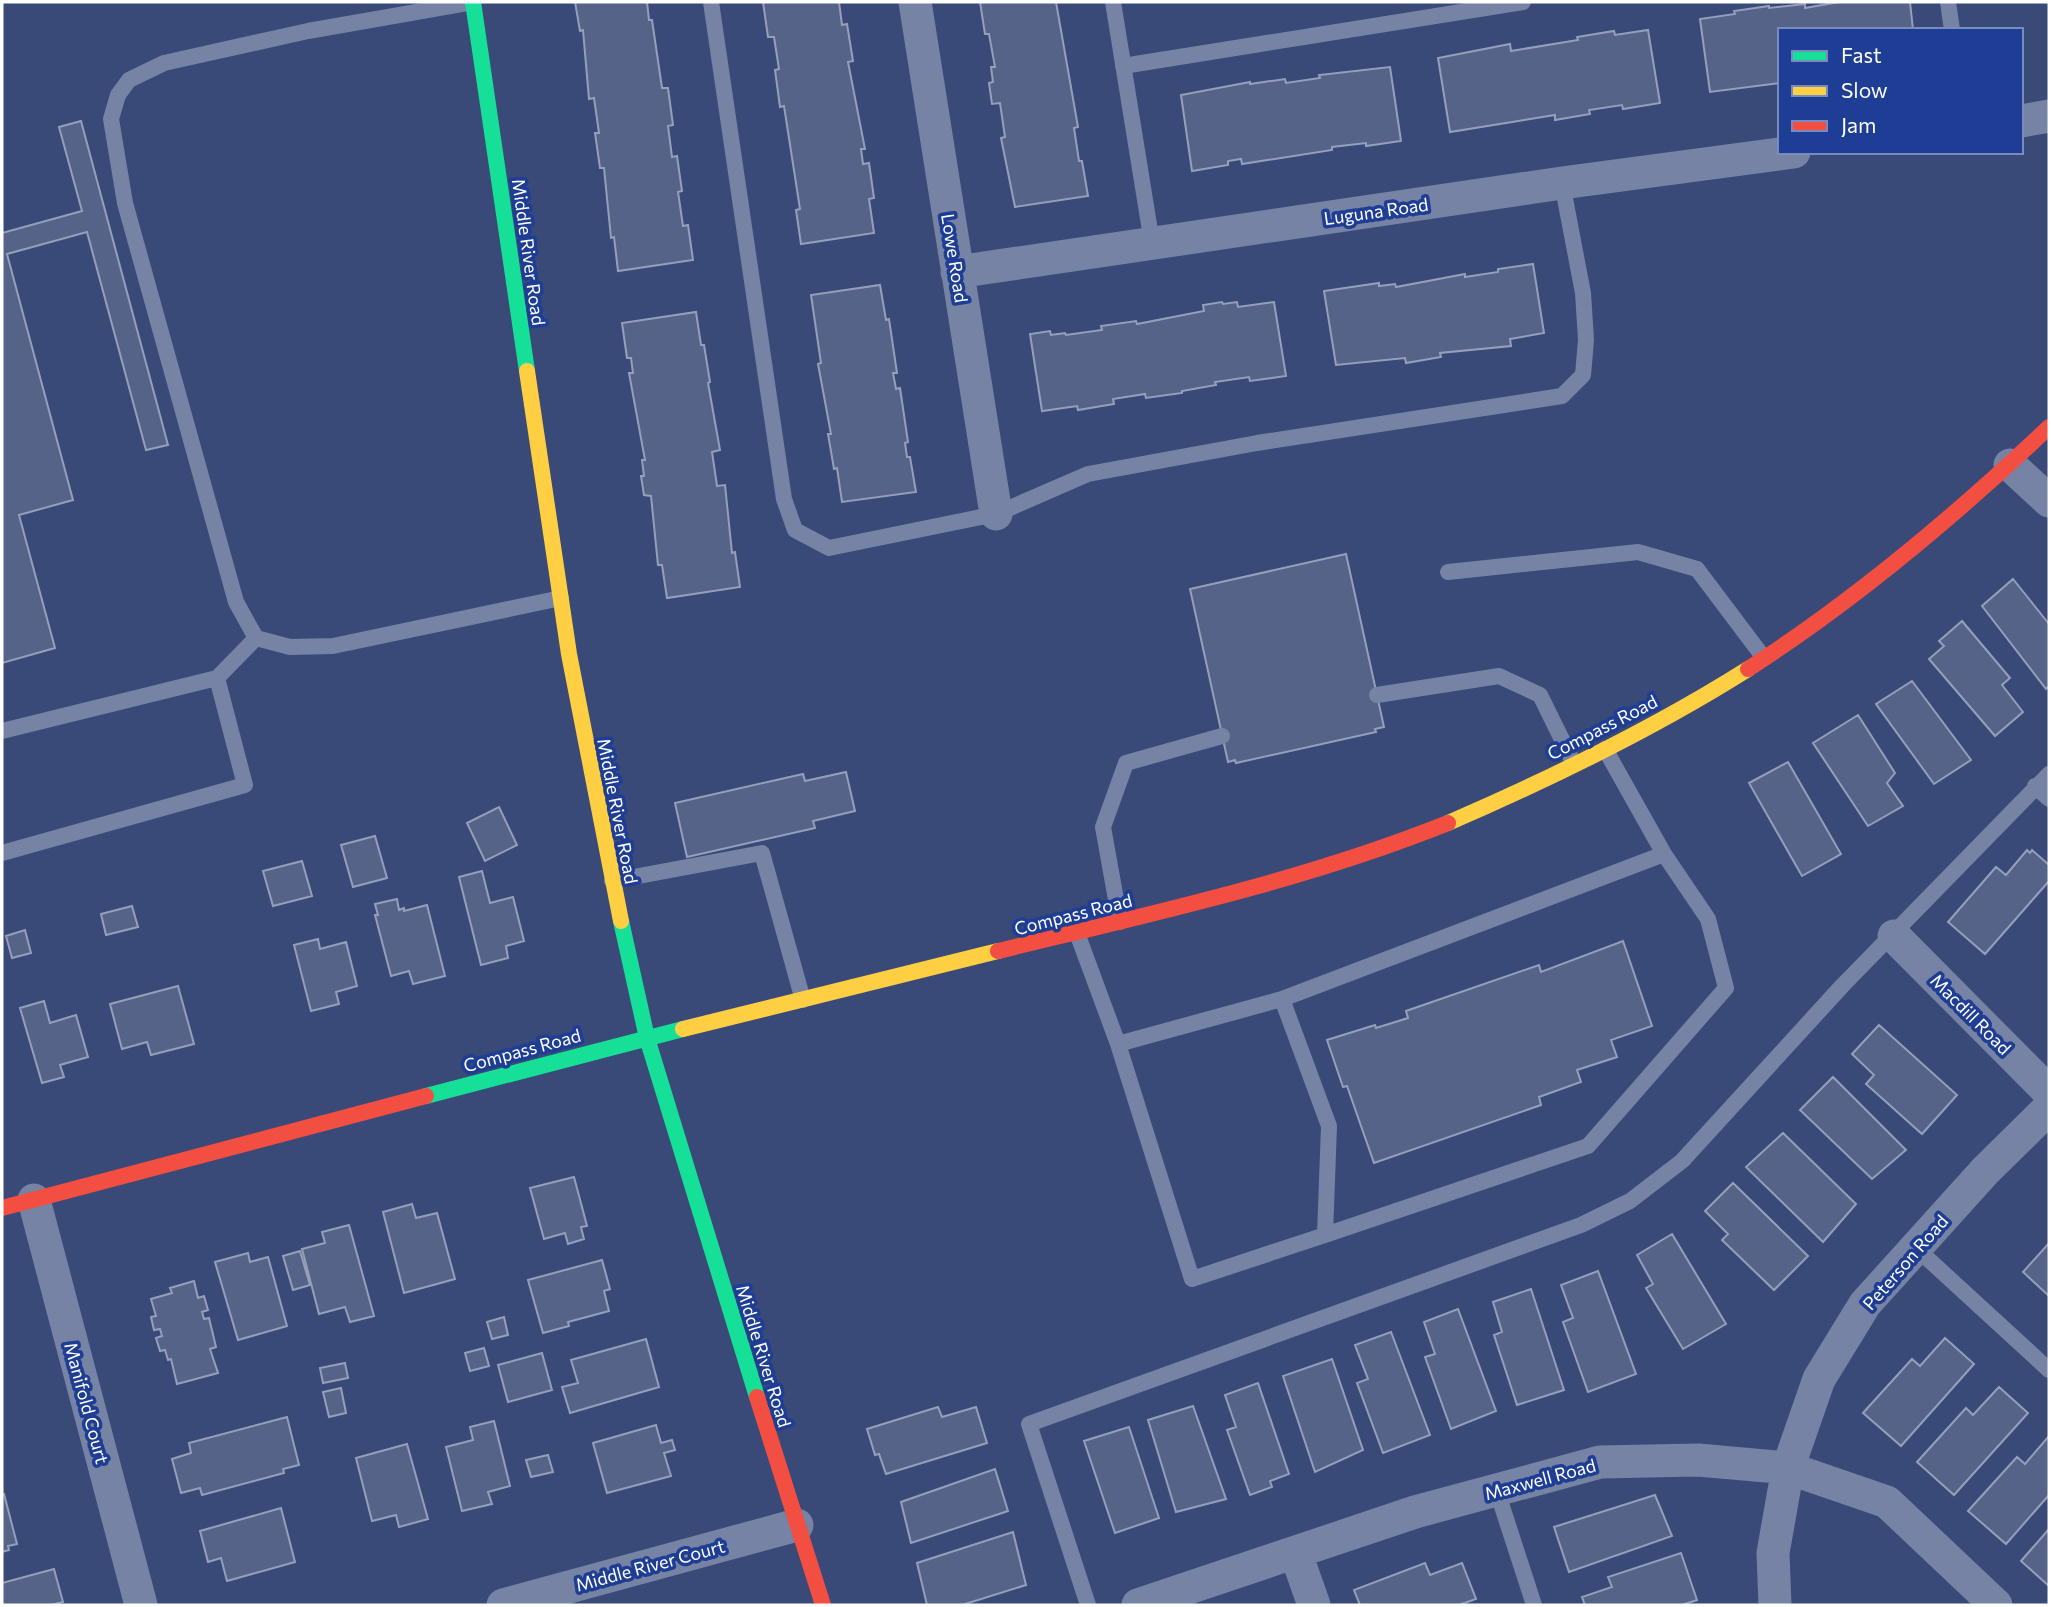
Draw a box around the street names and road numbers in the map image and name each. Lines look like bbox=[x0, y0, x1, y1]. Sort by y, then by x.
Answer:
street label: Middle River Road bbox=[508, 177, 550, 327]
street label: Luguna Road bbox=[1322, 193, 1430, 229]
street label: Lowe Road bbox=[937, 212, 973, 304]
street label: Compass Road bbox=[1543, 690, 1661, 764]
street label: Middle River Road bbox=[593, 736, 643, 886]
street label: Compass Road bbox=[1012, 889, 1134, 939]
street label: Macdill Road bbox=[1926, 969, 2016, 1059]
street label: Compass Road bbox=[461, 1024, 583, 1076]
street label: Peterson Road bbox=[1858, 1210, 1952, 1314]
street label: Middle River Road bbox=[732, 1282, 796, 1430]
street label: Manifold Court bbox=[60, 1340, 114, 1466]
street label: Maxwell Road bbox=[1482, 1454, 1598, 1504]
street label: Middle River Court bbox=[573, 1534, 727, 1596]

